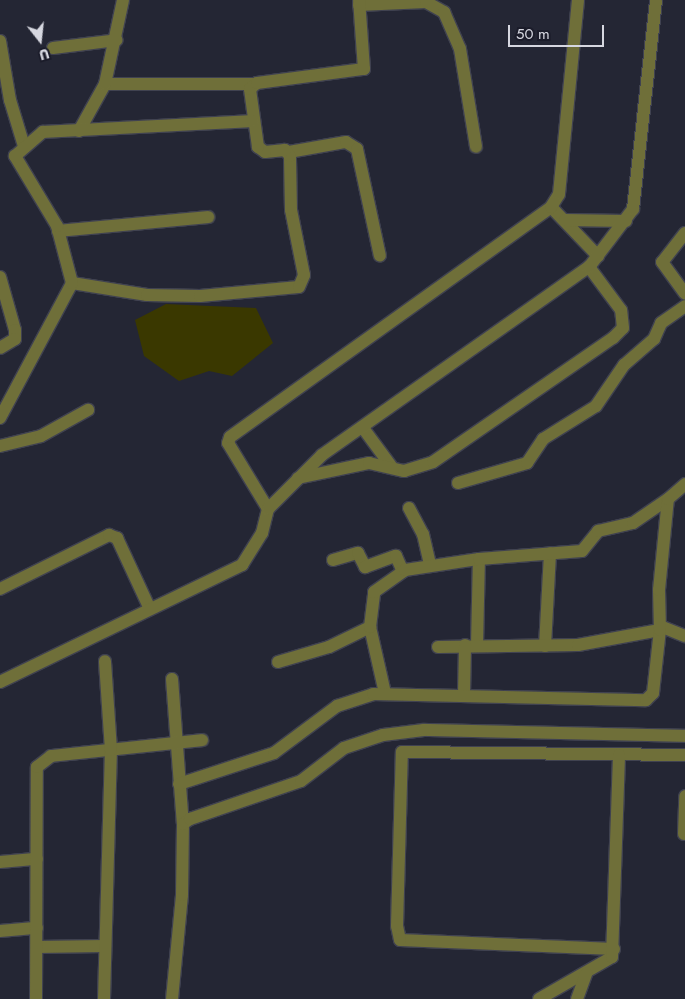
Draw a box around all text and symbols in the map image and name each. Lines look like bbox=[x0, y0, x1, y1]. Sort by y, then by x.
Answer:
north arrow bbox=[15, 15, 65, 65]
scale bar bbox=[510, 15, 606, 47]
text: 50 m bbox=[516, 23, 550, 45]
text: U bbox=[37, 43, 52, 65]

